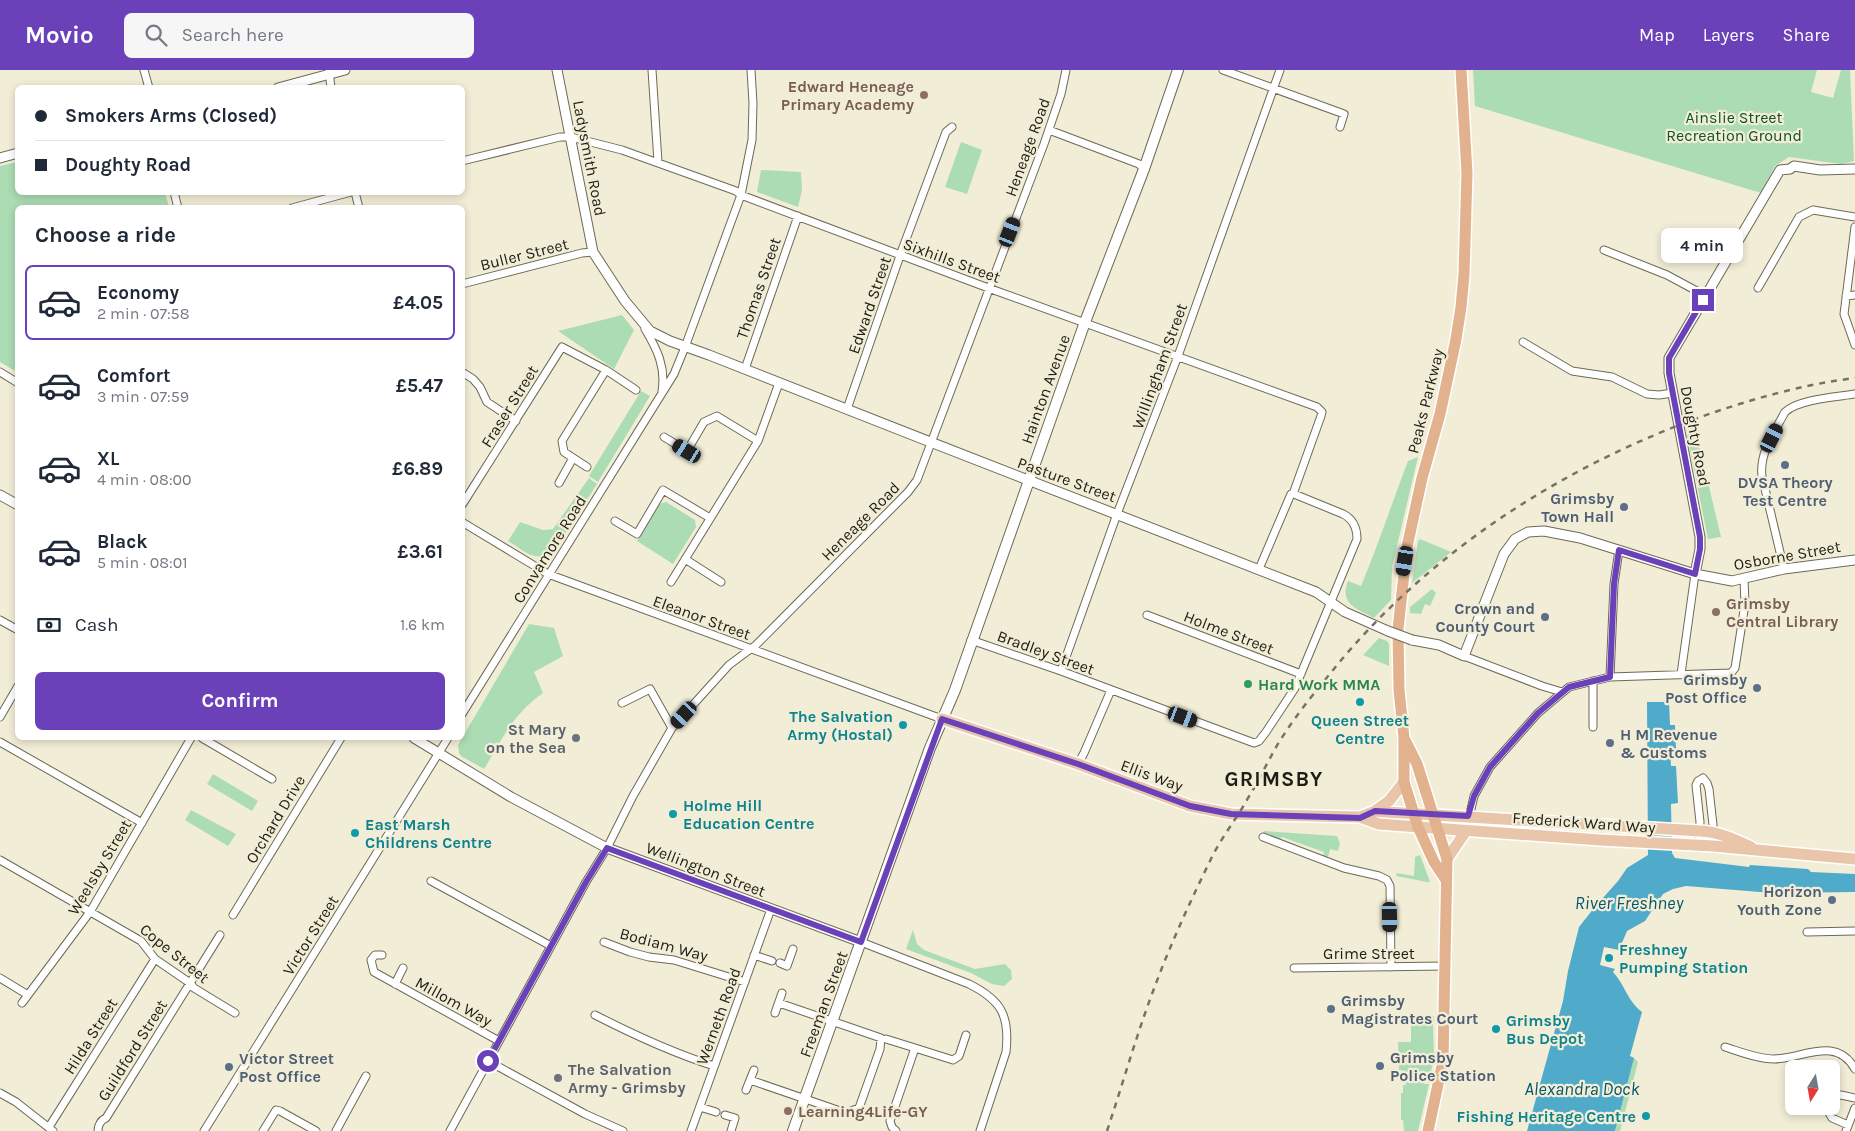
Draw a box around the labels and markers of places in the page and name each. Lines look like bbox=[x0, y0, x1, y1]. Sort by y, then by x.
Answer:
place label: Edward Heneage Primary Academy bbox=[781, 77, 914, 114]
marker: Edward Heneage Primary Academy bbox=[918, 89, 930, 101]
marker: DVSA Theory Test Centre bbox=[1779, 459, 1791, 471]
place label: DVSA Theory Test Centre bbox=[1737, 473, 1833, 510]
place label: Grimsby Town Hall bbox=[1541, 489, 1614, 526]
marker: Grimsby Town Hall bbox=[1618, 501, 1630, 513]
place label: Grimsby Central Library bbox=[1726, 594, 1838, 631]
place label: Crown and County Court bbox=[1436, 599, 1535, 636]
marker: Grimsby Central Library bbox=[1710, 606, 1722, 618]
marker: Crown and County Court bbox=[1539, 611, 1551, 623]
place label: Grimsby Post Office bbox=[1665, 670, 1747, 707]
place label: Hard Work MMA bbox=[1258, 675, 1380, 694]
marker: Hard Work MMA bbox=[1242, 678, 1254, 690]
marker: Grimsby Post Office bbox=[1751, 682, 1763, 694]
marker: Queen Street Centre bbox=[1354, 696, 1366, 708]
place label: The Salvation Army (Hostal) bbox=[787, 707, 893, 744]
place label: Queen Street Centre bbox=[1311, 711, 1409, 748]
marker: The Salvation Army (Hostal) bbox=[897, 719, 909, 731]
place label: St Mary on the Sea bbox=[486, 720, 566, 757]
place label: H M Revenue & Customs bbox=[1620, 725, 1717, 762]
marker: St Mary on the Sea bbox=[570, 732, 582, 744]
marker: H M Revenue & Customs bbox=[1604, 737, 1616, 749]
place label: Holme Hill Education Centre bbox=[683, 796, 814, 833]
marker: Holme Hill Education Centre bbox=[667, 808, 679, 820]
place label: East Marsh Childrens Centre bbox=[365, 815, 492, 852]
marker: East Marsh Childrens Centre bbox=[349, 827, 361, 839]
place label: Horizon Youth Zone bbox=[1737, 882, 1822, 919]
marker: Horizon Youth Zone bbox=[1826, 894, 1838, 906]
place label: Freshney Pumping Station bbox=[1619, 940, 1748, 977]
marker: Freshney Pumping Station bbox=[1603, 952, 1615, 964]
place label: Grimsby Magistrates Court bbox=[1341, 991, 1478, 1028]
marker: Grimsby Magistrates Court bbox=[1325, 1003, 1337, 1015]
place label: Grimsby Bus Depot bbox=[1506, 1011, 1583, 1048]
marker: Grimsby Bus Depot bbox=[1490, 1023, 1502, 1035]
place label: Grimsby Police Station bbox=[1390, 1048, 1496, 1085]
place label: Victor Street Post Office bbox=[239, 1049, 334, 1086]
place label: The Salvation Army - Grimsby bbox=[568, 1060, 685, 1097]
marker: Grimsby Police Station bbox=[1374, 1060, 1386, 1072]
marker: Victor Street Post Office bbox=[223, 1061, 235, 1073]
marker: The Salvation Army - Grimsby bbox=[552, 1072, 564, 1084]
place label: Learning4Life-GY bbox=[798, 1102, 928, 1121]
marker: Learning4Life-GY bbox=[782, 1105, 794, 1117]
place label: Fishing Heritage Centre bbox=[1457, 1107, 1636, 1126]
marker: Fishing Heritage Centre bbox=[1640, 1110, 1652, 1122]

